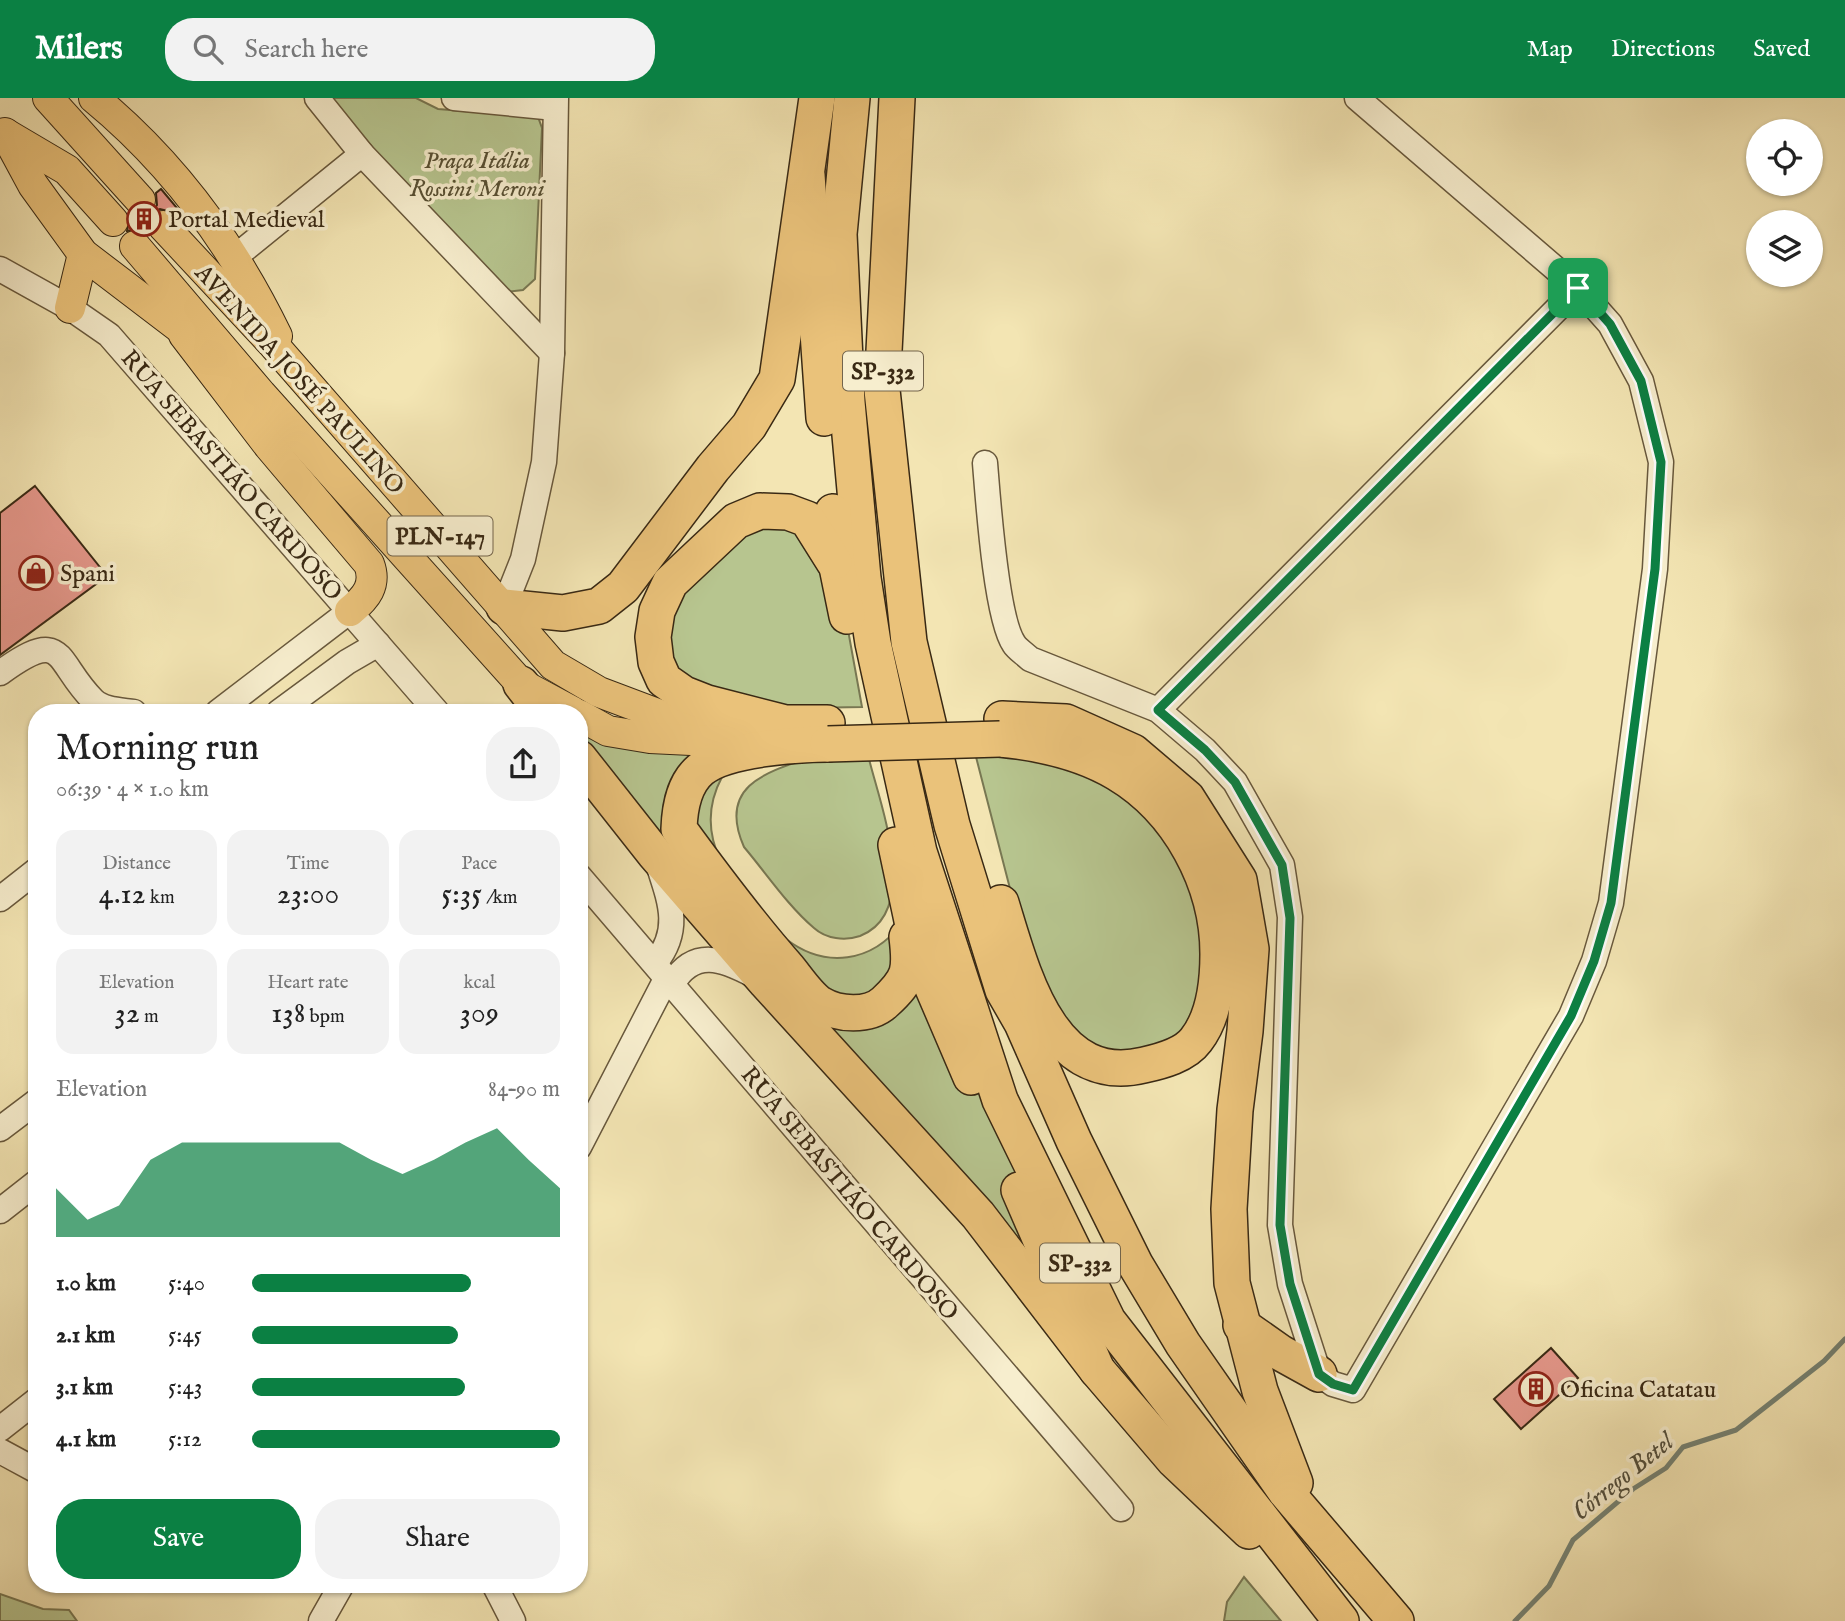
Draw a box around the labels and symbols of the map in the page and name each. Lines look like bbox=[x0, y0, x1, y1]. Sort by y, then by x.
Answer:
park label: Praça Itália Rossini Meroni bbox=[409, 146, 547, 205]
building icon: Portal Medieval bbox=[125, 200, 163, 238]
place label: Portal Medieval bbox=[168, 205, 325, 236]
street label: AVENIDA JOSÉ PAULINO bbox=[187, 258, 410, 501]
pin bbox=[1548, 258, 1608, 318]
street label: RUA SEBASTIÃO CARDOSO bbox=[113, 344, 349, 608]
road number: SP-332 bbox=[843, 352, 923, 390]
road number: PLN-147 bbox=[388, 516, 492, 556]
shop icon: Spani bbox=[17, 554, 55, 592]
place label: Spani bbox=[60, 559, 115, 590]
street label: RUA SEBASTIÃO CARDOSO bbox=[733, 1060, 965, 1328]
road number: SP-332 bbox=[1040, 1244, 1120, 1282]
building icon: Oficina Catatau bbox=[1517, 1370, 1555, 1408]
place label: Oficina Catatau bbox=[1560, 1375, 1716, 1406]
water label: Córrego Betel bbox=[1565, 1425, 1683, 1529]

